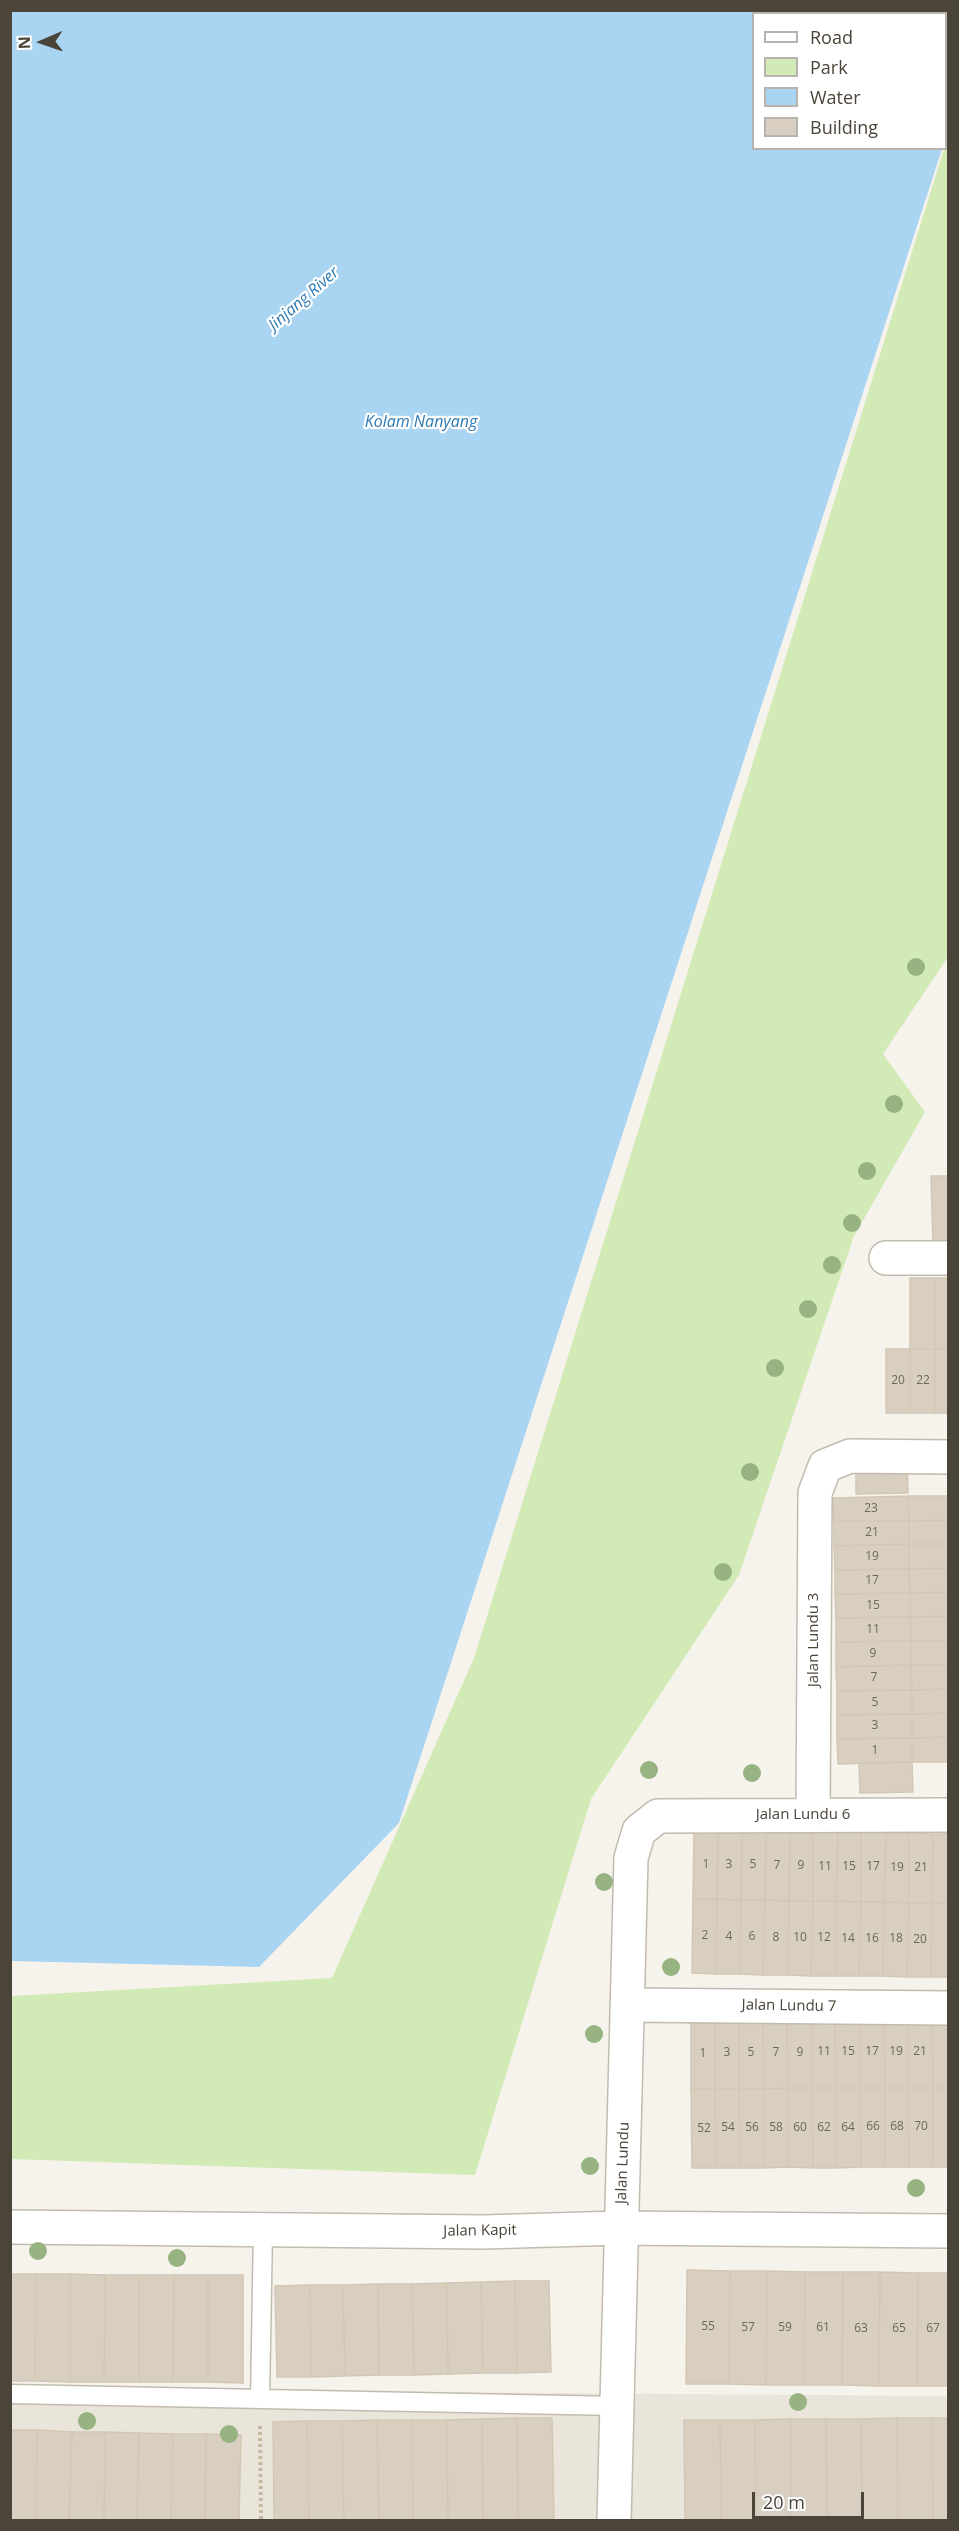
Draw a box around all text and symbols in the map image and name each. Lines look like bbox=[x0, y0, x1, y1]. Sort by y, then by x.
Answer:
north arrow bbox=[12, 12, 72, 72]
legend bbox=[752, 12, 947, 150]
text: Road bbox=[810, 25, 853, 49]
text: N bbox=[13, 36, 35, 50]
text: Park bbox=[810, 55, 848, 79]
text: Water bbox=[810, 85, 861, 109]
text: Building bbox=[810, 115, 878, 139]
water label: Jinjang River bbox=[265, 263, 343, 335]
water label: Kolam Nanyang bbox=[365, 412, 477, 432]
house number: 20 bbox=[891, 1374, 905, 1388]
house number: 22 bbox=[916, 1374, 930, 1388]
house number: 23 bbox=[864, 1502, 878, 1516]
house number: 21 bbox=[865, 1526, 879, 1540]
house number: 19 bbox=[865, 1550, 879, 1564]
house number: 17 bbox=[865, 1574, 879, 1588]
street label: Jalan Lundu 3 bbox=[805, 1593, 823, 1687]
house number: 15 bbox=[866, 1599, 880, 1613]
house number: 11 bbox=[866, 1623, 880, 1637]
house number: 9 bbox=[870, 1647, 876, 1661]
house number: 7 bbox=[871, 1671, 877, 1685]
house number: 5 bbox=[872, 1696, 878, 1710]
house number: 3 bbox=[872, 1719, 878, 1733]
house number: 1 bbox=[872, 1744, 878, 1758]
street label: Jalan Lundu 6 bbox=[756, 1806, 850, 1824]
house number: 1 bbox=[703, 1858, 709, 1872]
house number: 3 bbox=[726, 1858, 732, 1872]
house number: 5 bbox=[750, 1858, 756, 1872]
house number: 7 bbox=[774, 1859, 780, 1873]
house number: 9 bbox=[798, 1859, 804, 1873]
house number: 11 bbox=[818, 1860, 832, 1874]
house number: 15 bbox=[842, 1860, 856, 1874]
house number: 17 bbox=[866, 1860, 880, 1874]
house number: 19 bbox=[890, 1861, 904, 1875]
house number: 21 bbox=[914, 1861, 928, 1875]
house number: 2 bbox=[702, 1929, 708, 1943]
house number: 4 bbox=[726, 1930, 732, 1944]
house number: 6 bbox=[749, 1930, 755, 1944]
house number: 8 bbox=[773, 1931, 779, 1945]
house number: 10 bbox=[793, 1931, 807, 1945]
house number: 12 bbox=[817, 1931, 831, 1945]
house number: 14 bbox=[841, 1932, 855, 1946]
house number: 16 bbox=[865, 1932, 879, 1946]
house number: 18 bbox=[889, 1932, 903, 1946]
house number: 20 bbox=[913, 1933, 927, 1947]
street label: Jalan Lundu 7 bbox=[742, 1996, 836, 2016]
house number: 11 bbox=[817, 2045, 831, 2059]
house number: 15 bbox=[841, 2045, 855, 2059]
house number: 17 bbox=[865, 2045, 879, 2059]
house number: 19 bbox=[889, 2045, 903, 2059]
house number: 21 bbox=[913, 2045, 927, 2059]
house number: 3 bbox=[724, 2046, 730, 2060]
house number: 5 bbox=[748, 2046, 754, 2060]
house number: 7 bbox=[773, 2046, 779, 2060]
house number: 9 bbox=[797, 2046, 803, 2060]
house number: 1 bbox=[700, 2047, 706, 2061]
house number: 66 bbox=[866, 2120, 880, 2134]
house number: 68 bbox=[890, 2120, 904, 2134]
house number: 70 bbox=[914, 2120, 928, 2134]
house number: 54 bbox=[721, 2121, 735, 2135]
house number: 56 bbox=[745, 2121, 759, 2135]
house number: 58 bbox=[769, 2121, 783, 2135]
house number: 60 bbox=[793, 2121, 807, 2135]
house number: 62 bbox=[817, 2121, 831, 2135]
house number: 64 bbox=[841, 2121, 855, 2135]
street label: Jalan Lundu bbox=[613, 2122, 633, 2204]
house number: 52 bbox=[697, 2122, 711, 2136]
street label: Jalan Kapit bbox=[443, 2221, 517, 2241]
house number: 55 bbox=[701, 2320, 715, 2334]
house number: 57 bbox=[741, 2321, 755, 2335]
house number: 59 bbox=[778, 2321, 792, 2335]
house number: 61 bbox=[816, 2321, 830, 2335]
house number: 63 bbox=[854, 2322, 868, 2336]
house number: 65 bbox=[892, 2322, 906, 2336]
house number: 67 bbox=[926, 2322, 940, 2336]
scale bar bbox=[755, 2480, 868, 2518]
text: 20 m bbox=[763, 2490, 805, 2514]

